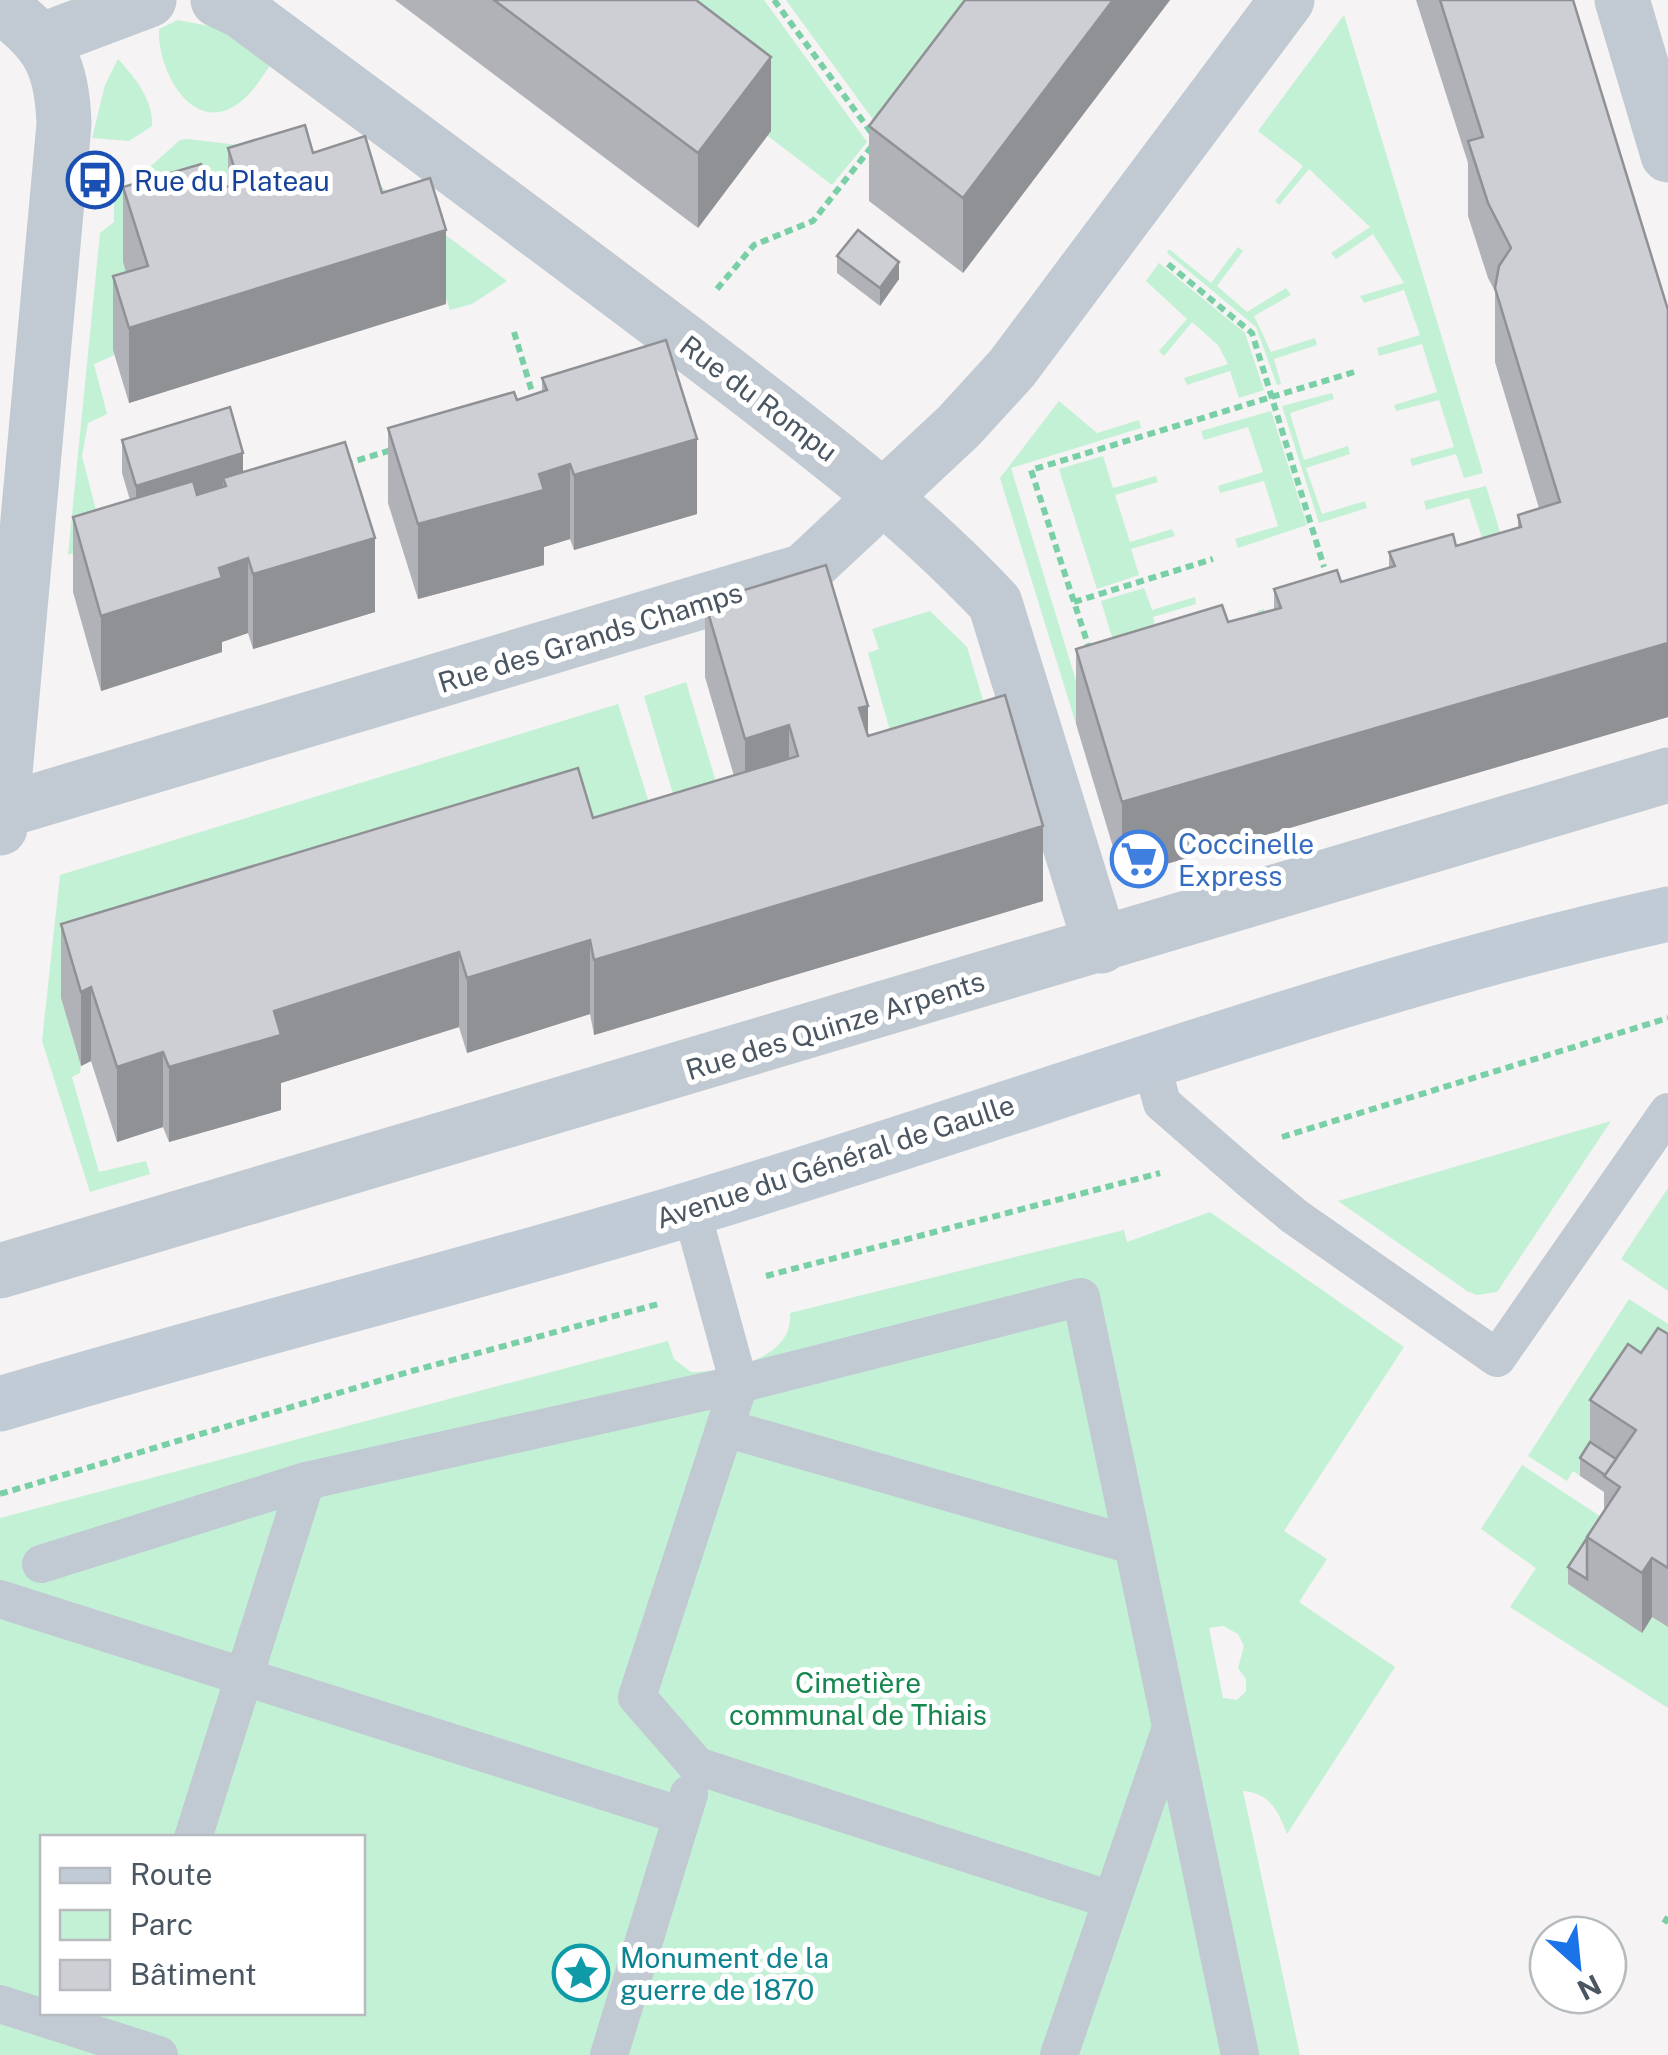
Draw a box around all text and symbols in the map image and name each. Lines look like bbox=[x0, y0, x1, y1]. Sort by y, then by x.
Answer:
bus stop icon: Rue du Plateau bbox=[65, 150, 125, 210]
place label: Rue du Plateau bbox=[134, 164, 330, 197]
street label: Rue du Rompu bbox=[674, 328, 844, 468]
street label: Rue des Grands Champs bbox=[434, 575, 746, 699]
place label: Coccinelle Express bbox=[1178, 827, 1314, 892]
supermarket icon: Coccinelle Express bbox=[1109, 829, 1169, 889]
street label: Rue des Quinze Arpents bbox=[682, 964, 988, 1086]
street label: Avenue du Général de Gaulle bbox=[652, 1087, 1018, 1235]
park label: Cimetière communal de Thiais bbox=[729, 1666, 987, 1731]
legend bbox=[40, 1835, 365, 2015]
text: Route bbox=[130, 1856, 212, 1892]
text: Parc bbox=[130, 1906, 193, 1942]
north arrow bbox=[1528, 1915, 1628, 2015]
place label: Monument de la guerre de 1870 bbox=[620, 1941, 829, 2006]
place icon: Monument de la guerre de 1870 bbox=[551, 1943, 611, 2003]
text: Bâtiment bbox=[130, 1956, 257, 1992]
text: N bbox=[1572, 1968, 1607, 2007]

